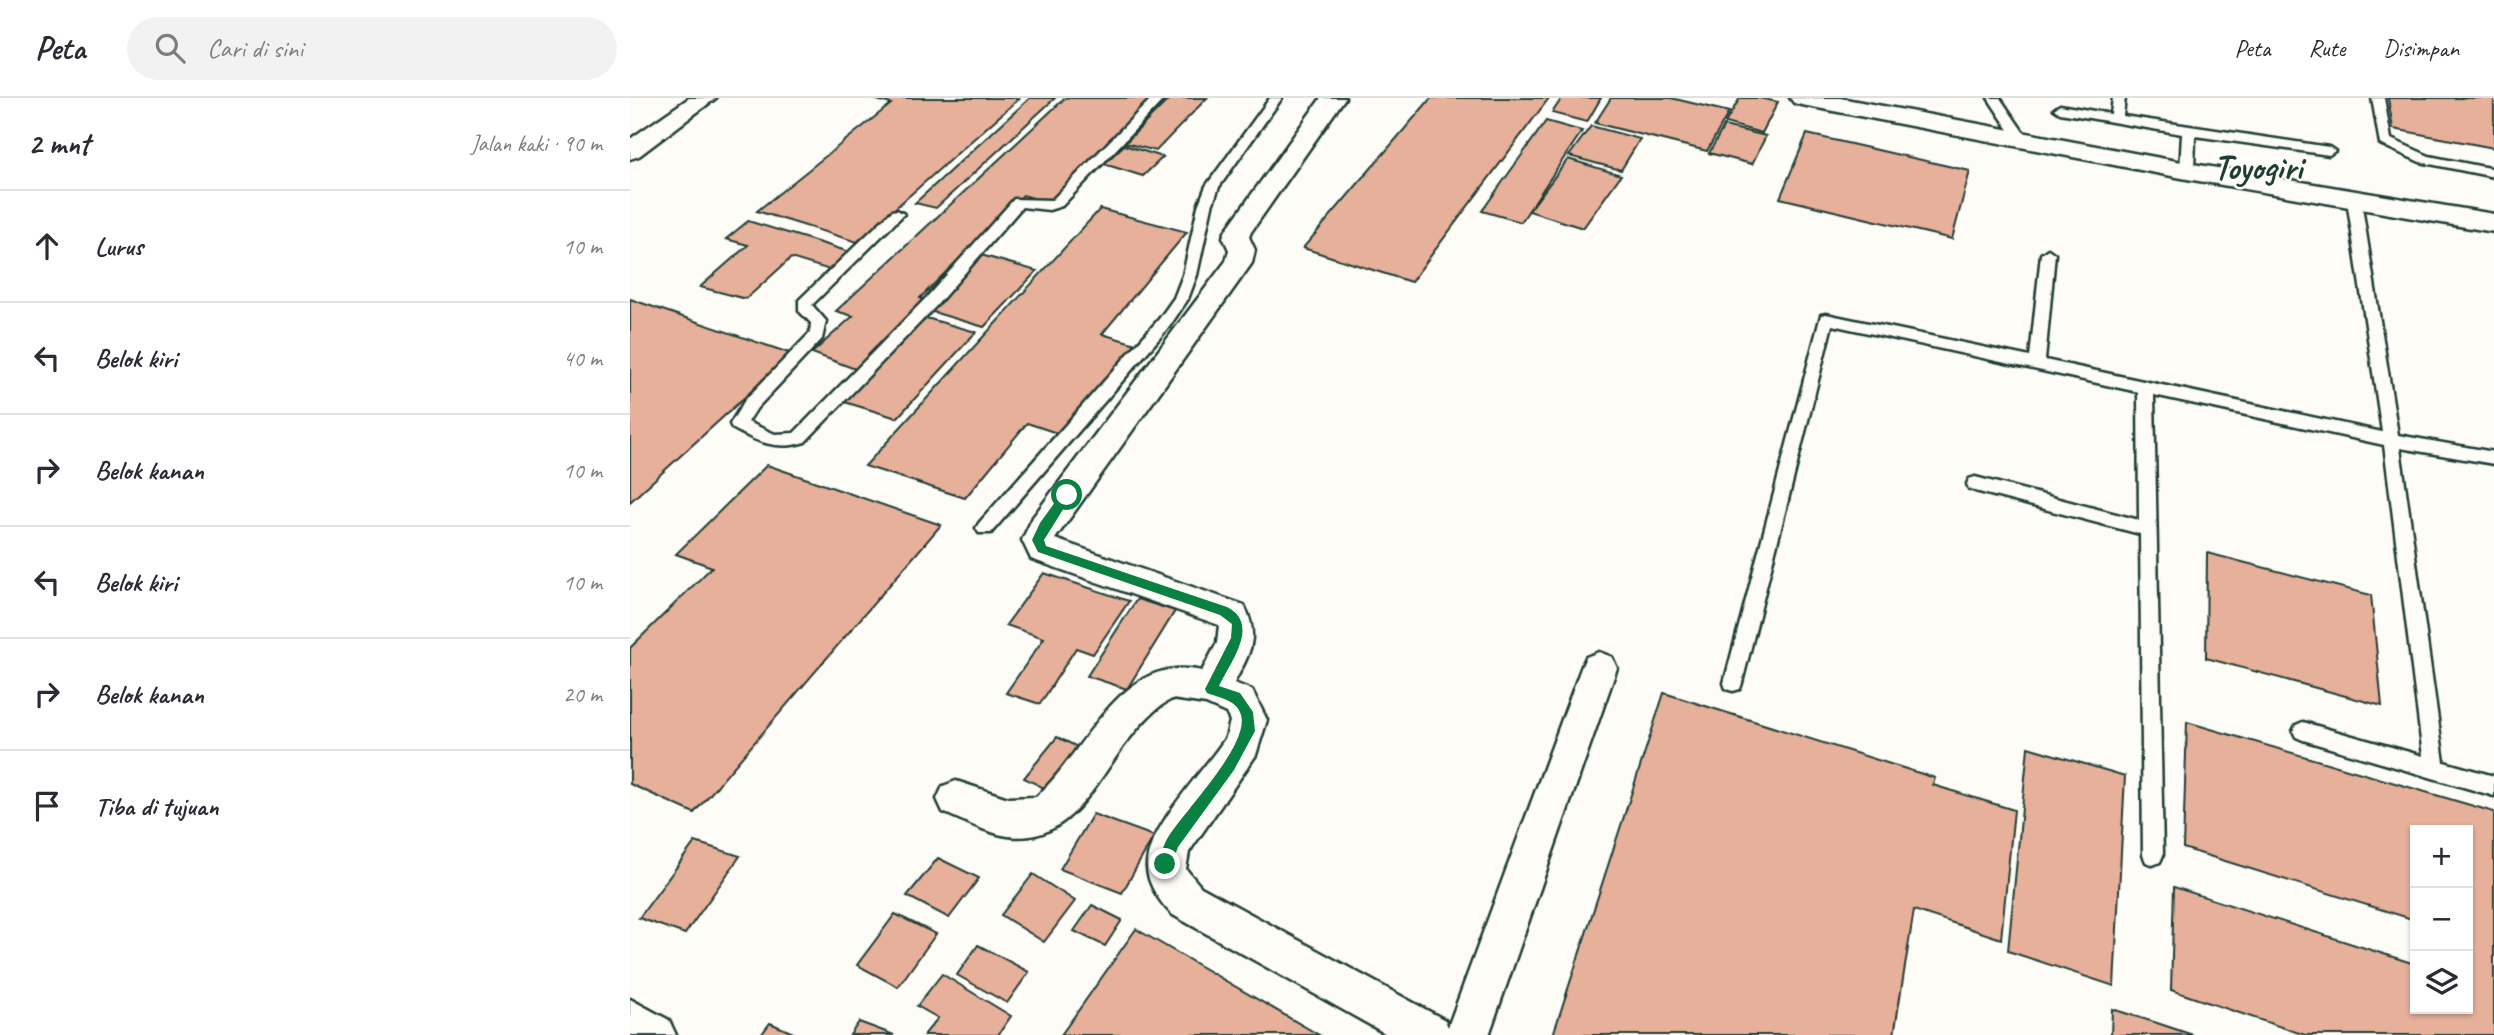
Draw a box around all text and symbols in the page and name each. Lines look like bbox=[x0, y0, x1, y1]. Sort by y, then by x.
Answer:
search box bbox=[127, 17, 617, 80]
text: Peta bbox=[35, 27, 85, 69]
icon: search bbox=[151, 29, 189, 67]
text: Cari di sini bbox=[207, 32, 303, 65]
text: Peta bbox=[2234, 33, 2270, 63]
text: Rute bbox=[2308, 33, 2345, 63]
text: Disimpan bbox=[2383, 33, 2459, 63]
text: 2 mnt bbox=[28, 125, 90, 163]
text: Jalan kaki · 90 m bbox=[471, 129, 602, 158]
district label: Toyogiri bbox=[2214, 145, 2307, 190]
icon: ahead bbox=[28, 227, 66, 265]
text: Lurus bbox=[95, 230, 143, 263]
text: 10 m bbox=[563, 232, 602, 261]
icon: left bbox=[28, 339, 66, 377]
text: Belok kiri bbox=[95, 342, 177, 375]
text: 40 m bbox=[563, 344, 602, 373]
icon: right bbox=[28, 451, 66, 489]
text: Belok kanan bbox=[95, 454, 204, 487]
text: 10 m bbox=[563, 456, 602, 485]
route start bbox=[1051, 479, 1082, 510]
icon: left bbox=[28, 563, 66, 601]
text: Belok kiri bbox=[95, 566, 177, 599]
text: 10 m bbox=[563, 568, 602, 597]
icon: right bbox=[28, 675, 66, 713]
text: Belok kanan bbox=[95, 678, 204, 711]
text: 20 m bbox=[563, 680, 602, 709]
icon: arrive bbox=[28, 787, 66, 825]
text: Tiba di tujuan bbox=[95, 790, 219, 823]
map controls bbox=[2410, 825, 2473, 1014]
button: + bbox=[2410, 825, 2473, 888]
route end bbox=[1149, 848, 1180, 879]
button: − bbox=[2410, 888, 2473, 951]
button: layers bbox=[2410, 951, 2473, 1014]

